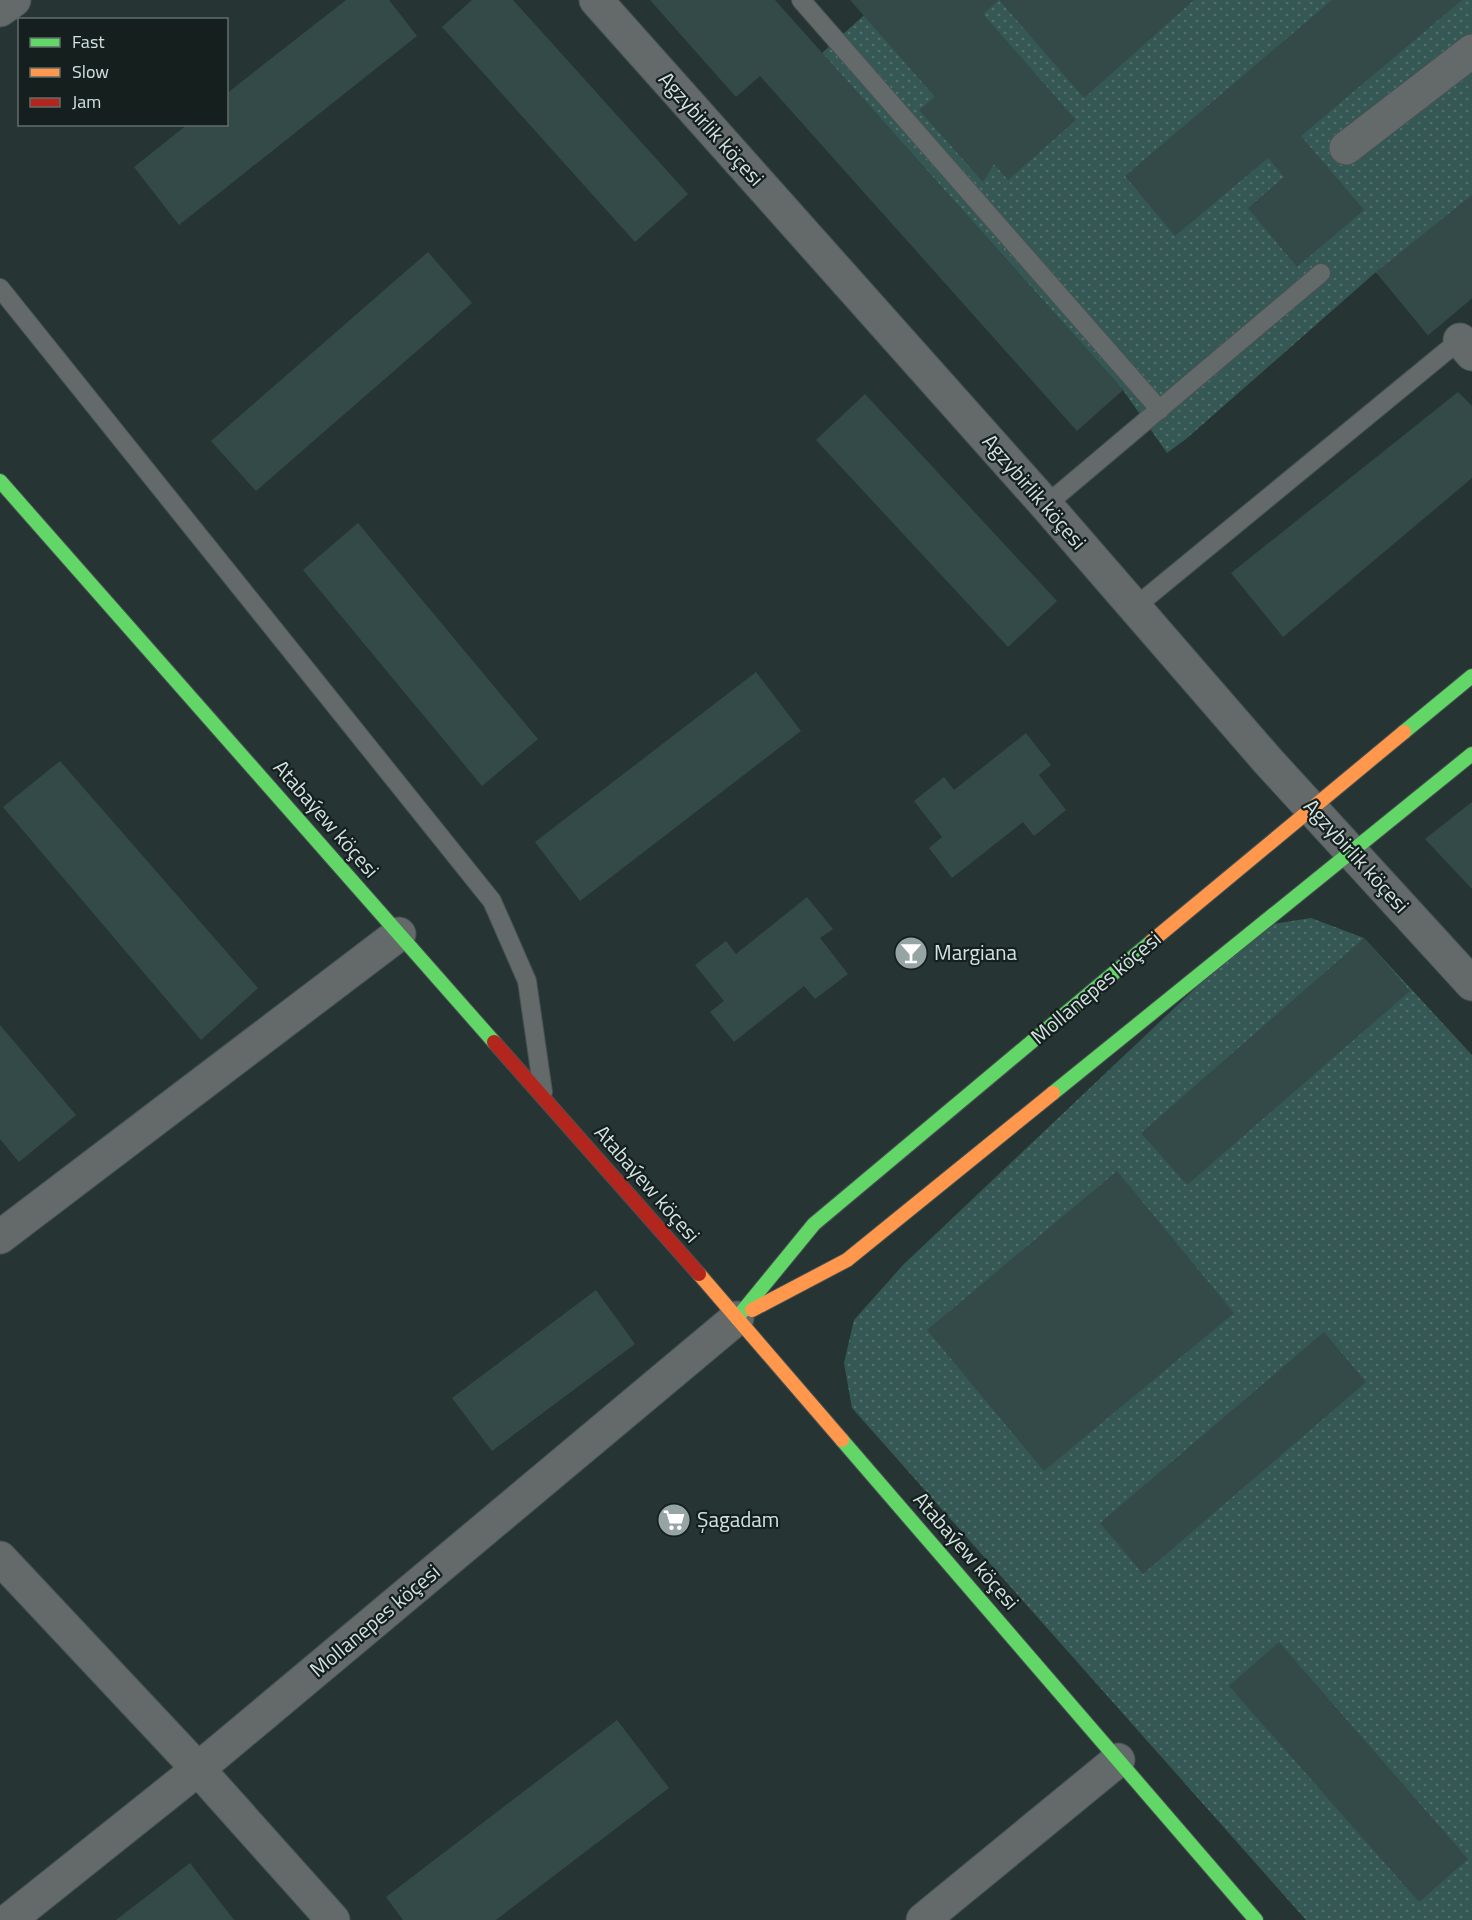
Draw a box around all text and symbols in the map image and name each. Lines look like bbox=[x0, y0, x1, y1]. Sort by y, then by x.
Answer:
legend bbox=[18, 18, 228, 126]
text: Fast bbox=[72, 28, 105, 55]
text: Slow bbox=[72, 58, 109, 85]
street label: Agzybirlik köçesi bbox=[651, 64, 772, 193]
text: Jam bbox=[72, 88, 101, 115]
street label: Agzybirlik köçesi bbox=[975, 426, 1094, 556]
street label: Atabaýew köçesi bbox=[266, 752, 387, 885]
street label: Agzybirlik köçesi bbox=[1296, 791, 1417, 920]
street label: Mollanepes köçesi bbox=[1023, 923, 1168, 1051]
bar icon: Margiana bbox=[893, 935, 929, 971]
place label: Margiana bbox=[934, 936, 1017, 968]
street label: Atabaýew köçesi bbox=[587, 1117, 708, 1250]
street label: Atabaýew köçesi bbox=[906, 1484, 1027, 1617]
supermarket icon: Şagadam bbox=[656, 1502, 692, 1538]
place label: Şagadam bbox=[697, 1503, 779, 1535]
street label: Mollanepes köçesi bbox=[302, 1556, 447, 1684]

